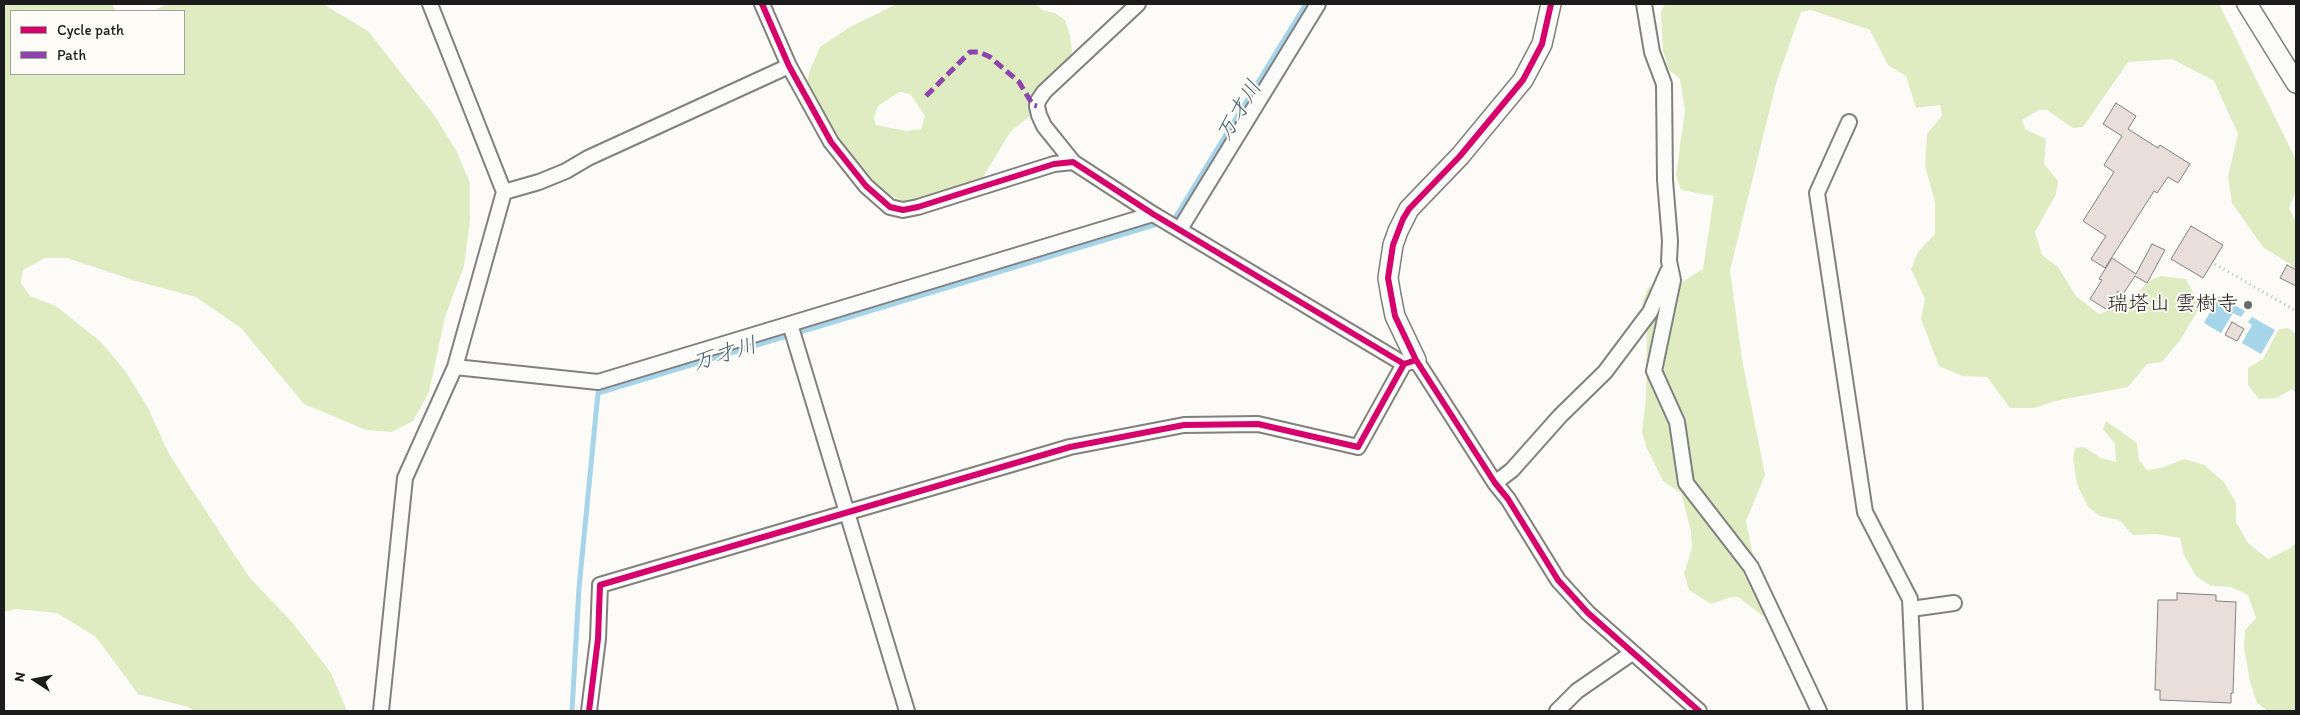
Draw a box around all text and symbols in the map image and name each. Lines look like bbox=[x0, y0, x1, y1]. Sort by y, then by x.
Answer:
legend bbox=[10, 10, 185, 75]
text: Cycle path bbox=[57, 21, 124, 39]
text: Path bbox=[57, 46, 86, 64]
water label: 万才川 bbox=[1212, 76, 1268, 146]
place label: 瑞塔山 雲樹寺 bbox=[2107, 292, 2238, 318]
marker: 瑞塔山 雲樹寺 bbox=[2242, 299, 2254, 311]
water label: 万才川 bbox=[690, 333, 760, 377]
north arrow bbox=[10, 655, 60, 705]
text: N bbox=[11, 671, 29, 683]

